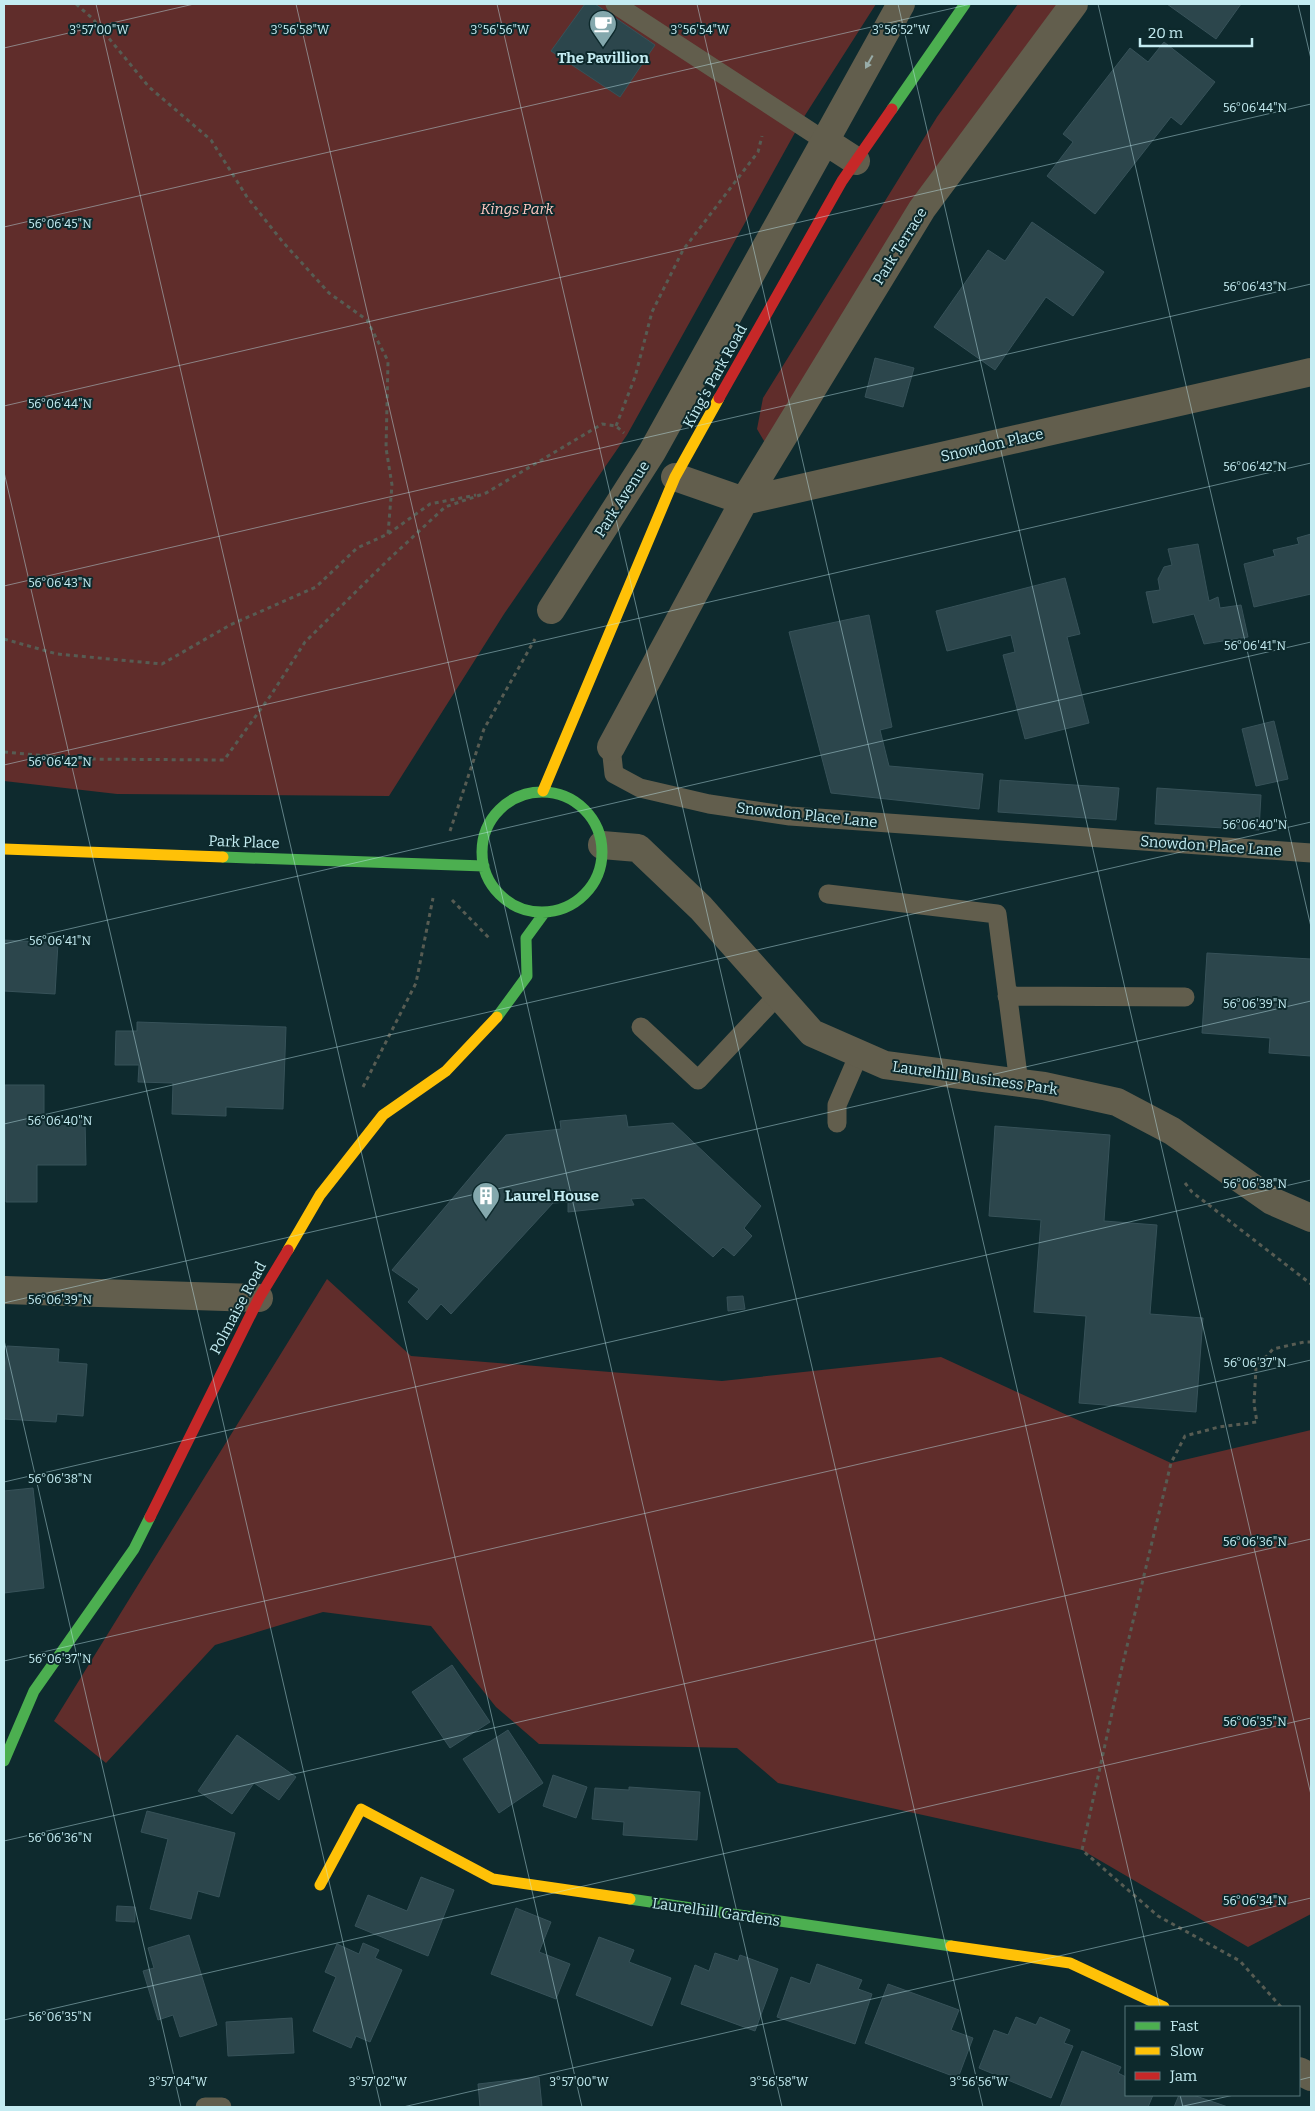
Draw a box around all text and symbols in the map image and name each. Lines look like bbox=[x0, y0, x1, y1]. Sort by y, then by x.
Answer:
cafe icon: The Pavillion bbox=[588, 9, 618, 48]
scale bar bbox=[1140, 15, 1252, 47]
text: 3°57'00"W bbox=[69, 23, 129, 37]
text: 3°56'58"W bbox=[271, 23, 330, 37]
text: 3°56'56"W bbox=[471, 23, 530, 37]
text: 3°56'54"W bbox=[671, 23, 730, 37]
text: 3°56'52"W bbox=[872, 23, 931, 37]
text: 20 m bbox=[1148, 24, 1184, 42]
place label: The Pavillion bbox=[557, 49, 649, 67]
one-way arrow bbox=[865, 54, 873, 69]
text: 56°06'44"N bbox=[1223, 101, 1288, 115]
park label: Kings Park bbox=[480, 200, 554, 218]
street label: Park Terrace bbox=[869, 204, 931, 288]
text: 56°06'45"N bbox=[28, 217, 92, 231]
text: 56°06'43"N bbox=[1223, 280, 1287, 294]
street label: King's Park Road bbox=[679, 321, 751, 431]
text: 56°06'44"N bbox=[28, 397, 93, 411]
street label: Snowdon Place bbox=[939, 424, 1045, 466]
street label: Park Avenue bbox=[591, 457, 653, 541]
text: 56°06'42"N bbox=[1223, 460, 1287, 474]
text: 56°06'43"N bbox=[28, 576, 92, 590]
text: 56°06'41"N bbox=[1224, 639, 1286, 653]
text: 56°06'42"N bbox=[28, 755, 92, 769]
street label: Snowdon Place Lane bbox=[736, 799, 878, 831]
text: 56°06'40"N bbox=[1223, 818, 1288, 832]
street label: Park Place bbox=[208, 832, 280, 852]
street label: Snowdon Place Lane bbox=[1140, 832, 1282, 860]
text: 56°06'41"N bbox=[29, 934, 91, 948]
text: 56°06'39"N bbox=[1223, 997, 1287, 1011]
street label: Laurelhill Business Park bbox=[891, 1057, 1059, 1099]
text: 56°06'40"N bbox=[28, 1114, 93, 1128]
text: 56°06'38"N bbox=[1223, 1177, 1287, 1191]
building icon: Laurel House bbox=[471, 1181, 501, 1220]
place label: Laurel House bbox=[505, 1187, 599, 1205]
street label: Polmaise Road bbox=[206, 1259, 270, 1357]
text: 56°06'39"N bbox=[28, 1293, 92, 1307]
text: 56°06'37"N bbox=[1224, 1356, 1287, 1370]
text: 56°06'38"N bbox=[28, 1472, 92, 1486]
text: 56°06'36"N bbox=[1223, 1535, 1287, 1549]
text: 56°06'37"N bbox=[29, 1652, 92, 1666]
text: 56°06'35"N bbox=[1223, 1715, 1287, 1729]
text: 56°06'36"N bbox=[28, 1831, 92, 1845]
street label: Laurelhill Gardens bbox=[651, 1894, 781, 1930]
text: 56°06'34"N bbox=[1223, 1894, 1287, 1908]
legend bbox=[1125, 2006, 1300, 2096]
text: 56°06'35"N bbox=[28, 2010, 92, 2024]
text: Fast bbox=[1170, 2017, 1199, 2035]
text: Slow bbox=[1170, 2042, 1205, 2060]
text: Jam bbox=[1169, 2067, 1198, 2085]
text: 3°57'04"W bbox=[149, 2075, 208, 2089]
text: 3°57'02"W bbox=[349, 2075, 408, 2089]
text: 3°57'00"W bbox=[549, 2075, 609, 2089]
text: 3°56'58"W bbox=[750, 2075, 809, 2089]
text: 3°56'56"W bbox=[950, 2075, 1009, 2089]

